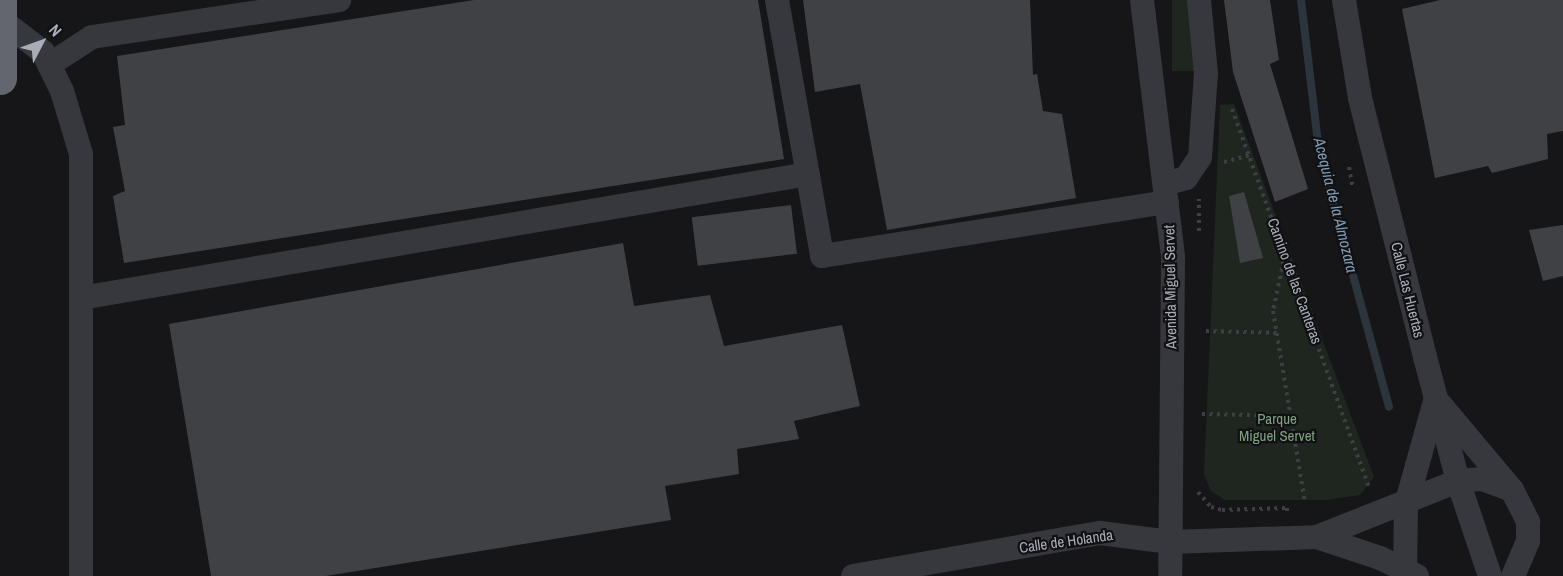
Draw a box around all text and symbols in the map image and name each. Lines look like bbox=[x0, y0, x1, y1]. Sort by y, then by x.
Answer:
north arrow bbox=[12, 12, 72, 72]
text: N bbox=[44, 19, 67, 41]
water label: Acequia de la Almozara bbox=[1310, 135, 1362, 275]
street label: Camino de las Canteras bbox=[1264, 216, 1326, 346]
street label: Avenida Miguel Servet bbox=[1160, 225, 1180, 349]
street label: Calle Las Huertas bbox=[1387, 240, 1429, 340]
park label: Parque Miguel Servet bbox=[1239, 409, 1315, 444]
street label: Calle de Holanda bbox=[1018, 526, 1114, 556]

